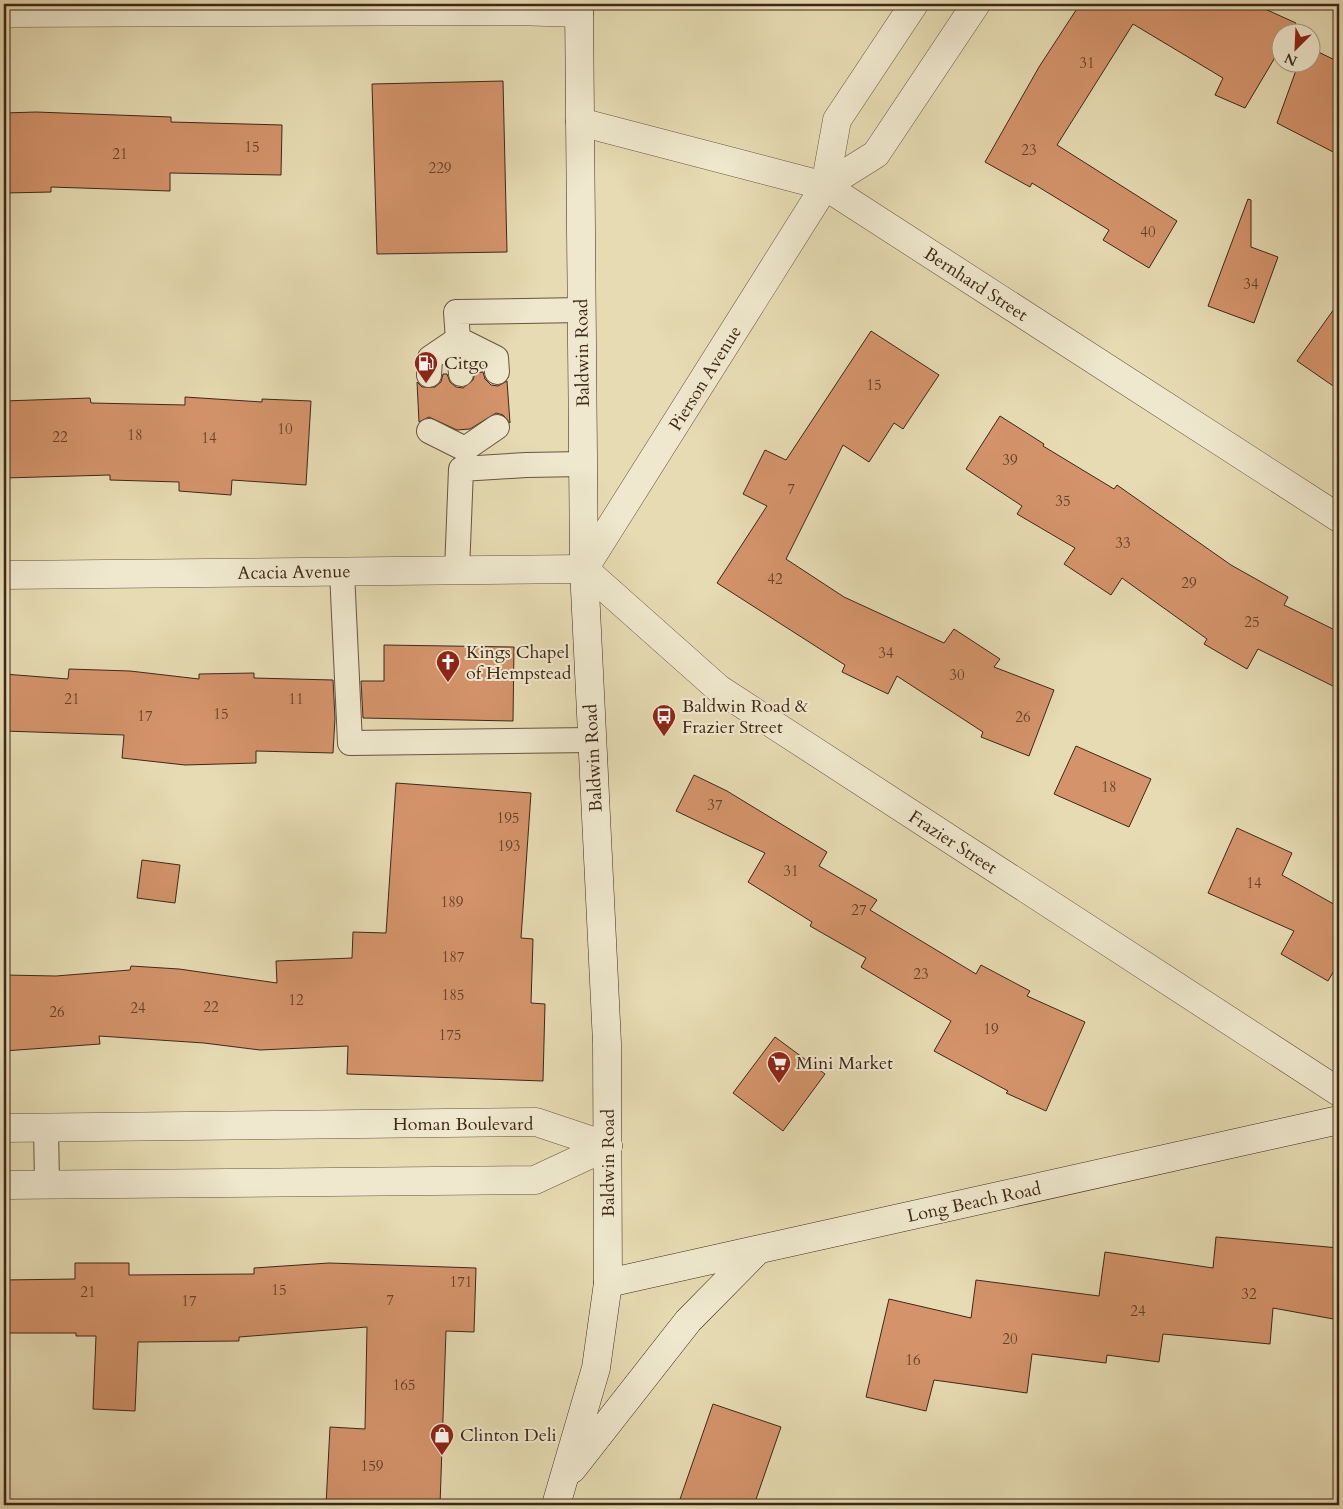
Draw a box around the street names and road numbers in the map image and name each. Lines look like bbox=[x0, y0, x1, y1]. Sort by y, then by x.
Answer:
street label: Bernhard Street bbox=[919, 241, 1033, 328]
street label: Baldwin Road bbox=[569, 298, 596, 407]
street label: Pierson Avenue bbox=[663, 321, 748, 436]
street label: Acacia Avenue bbox=[237, 559, 351, 586]
street label: Baldwin Road bbox=[578, 703, 609, 813]
street label: Frazier Street bbox=[904, 805, 1002, 880]
street label: Baldwin Road bbox=[596, 1108, 621, 1217]
street label: Homan Boulevard bbox=[393, 1112, 534, 1137]
street label: Long Beach Road bbox=[905, 1176, 1044, 1229]

